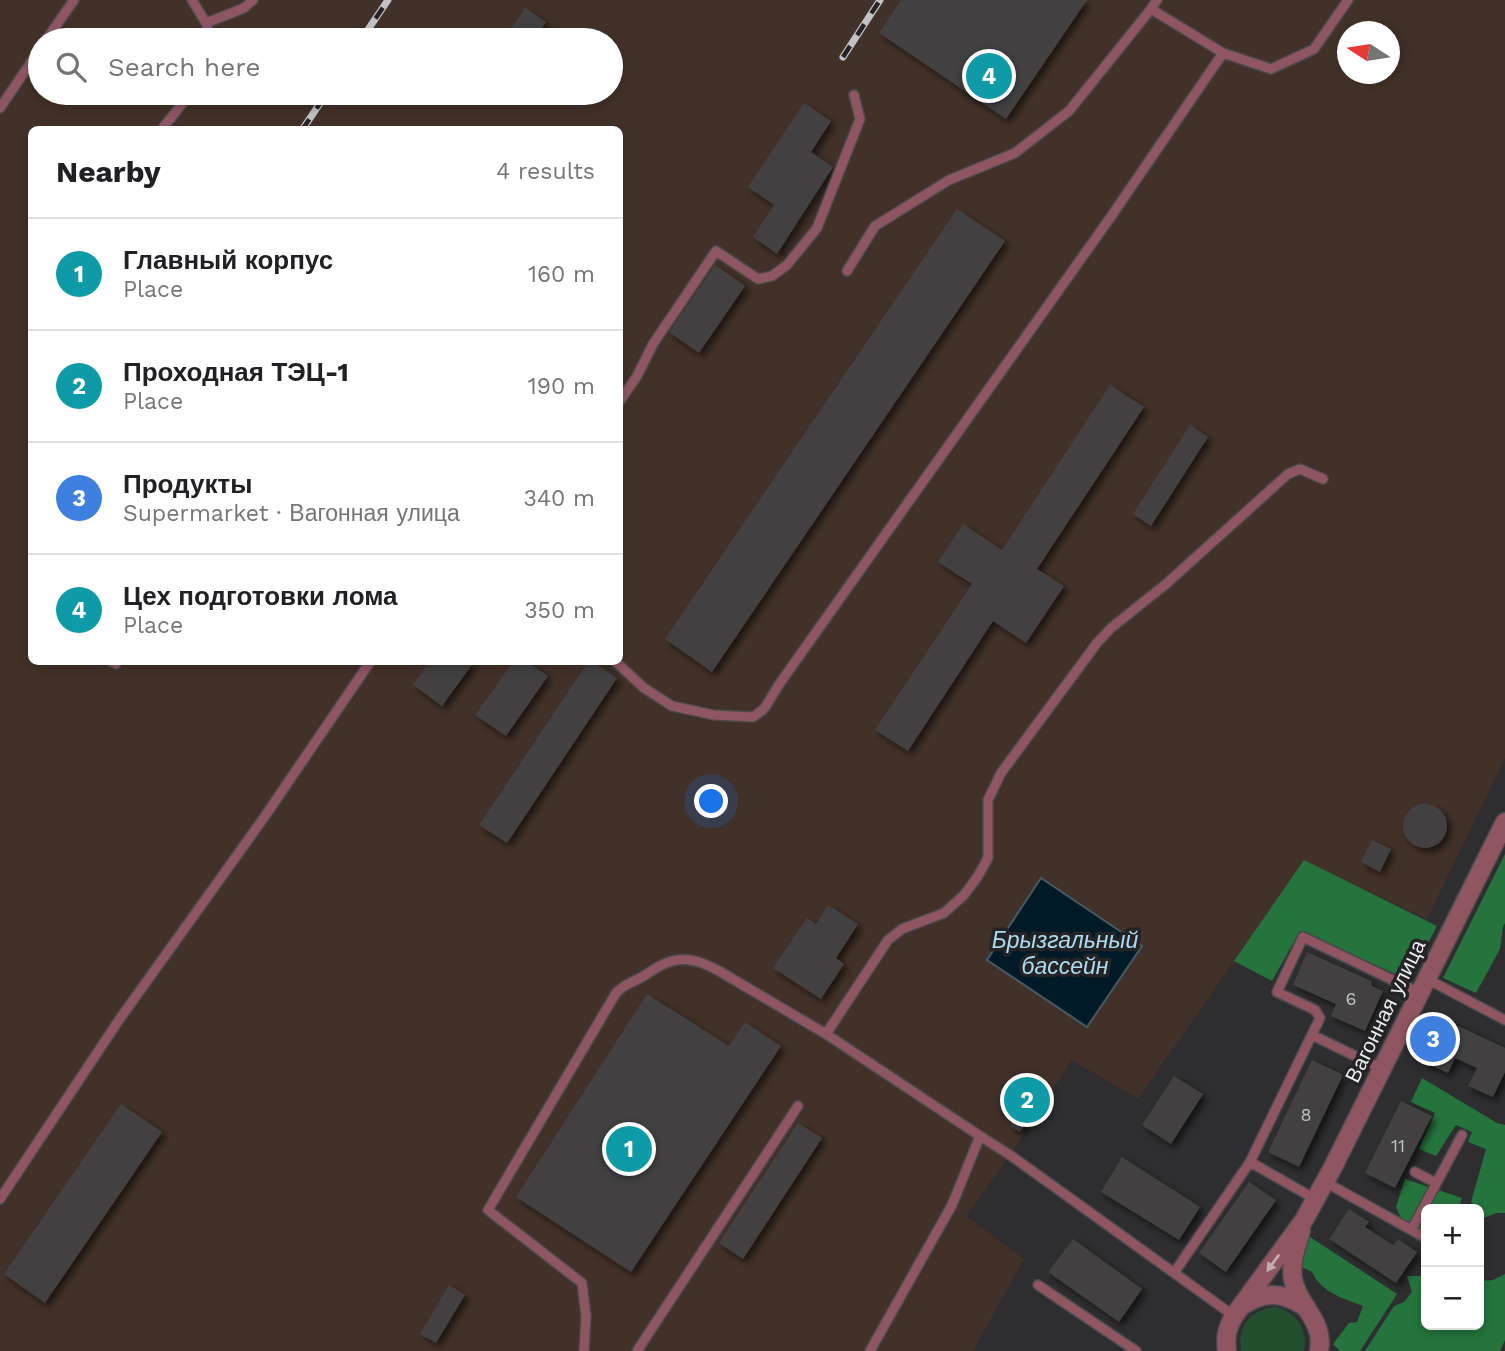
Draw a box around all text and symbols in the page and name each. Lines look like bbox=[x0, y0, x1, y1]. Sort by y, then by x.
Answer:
north arrow bbox=[1337, 21, 1400, 84]
search box bbox=[28, 28, 623, 105]
icon: search bbox=[52, 48, 90, 86]
pin: 4 bbox=[966, 50, 1012, 102]
text: Search here bbox=[108, 52, 260, 82]
text: Nearby bbox=[56, 154, 161, 189]
text: 4 results bbox=[496, 158, 595, 185]
text: Главный корпус bbox=[123, 245, 333, 275]
text: 1 bbox=[74, 261, 84, 288]
text: 160 m bbox=[528, 261, 595, 288]
text: Place bbox=[123, 276, 183, 303]
text: Проходная ТЭЦ-1 bbox=[123, 357, 349, 387]
text: 2 bbox=[72, 373, 86, 400]
text: 190 m bbox=[528, 373, 595, 400]
text: Place bbox=[123, 388, 183, 415]
text: Продукты bbox=[123, 469, 252, 499]
text: 3 bbox=[72, 485, 86, 512]
text: 340 m bbox=[523, 485, 595, 512]
text: Supermarket · Вагонная улица bbox=[123, 500, 460, 527]
text: Цех подготовки лома bbox=[123, 581, 398, 611]
text: 4 bbox=[72, 597, 86, 624]
text: 350 m bbox=[524, 597, 595, 624]
text: Place bbox=[123, 612, 183, 639]
your location bbox=[694, 784, 728, 818]
water label: Брызгальный бассейн bbox=[992, 927, 1138, 980]
street label: Вагонная улица bbox=[1340, 935, 1431, 1086]
house number: 6 bbox=[1346, 988, 1356, 1009]
pin: 3 bbox=[1410, 1013, 1456, 1065]
pin: 2 bbox=[1004, 1074, 1050, 1126]
house number: 8 bbox=[1300, 1104, 1312, 1125]
pin: 1 bbox=[606, 1123, 652, 1175]
house number: 11 bbox=[1391, 1135, 1405, 1156]
map controls bbox=[1421, 1204, 1484, 1330]
button: + bbox=[1421, 1204, 1484, 1267]
one-way arrow bbox=[1266, 1254, 1280, 1272]
button: − bbox=[1421, 1267, 1484, 1330]

